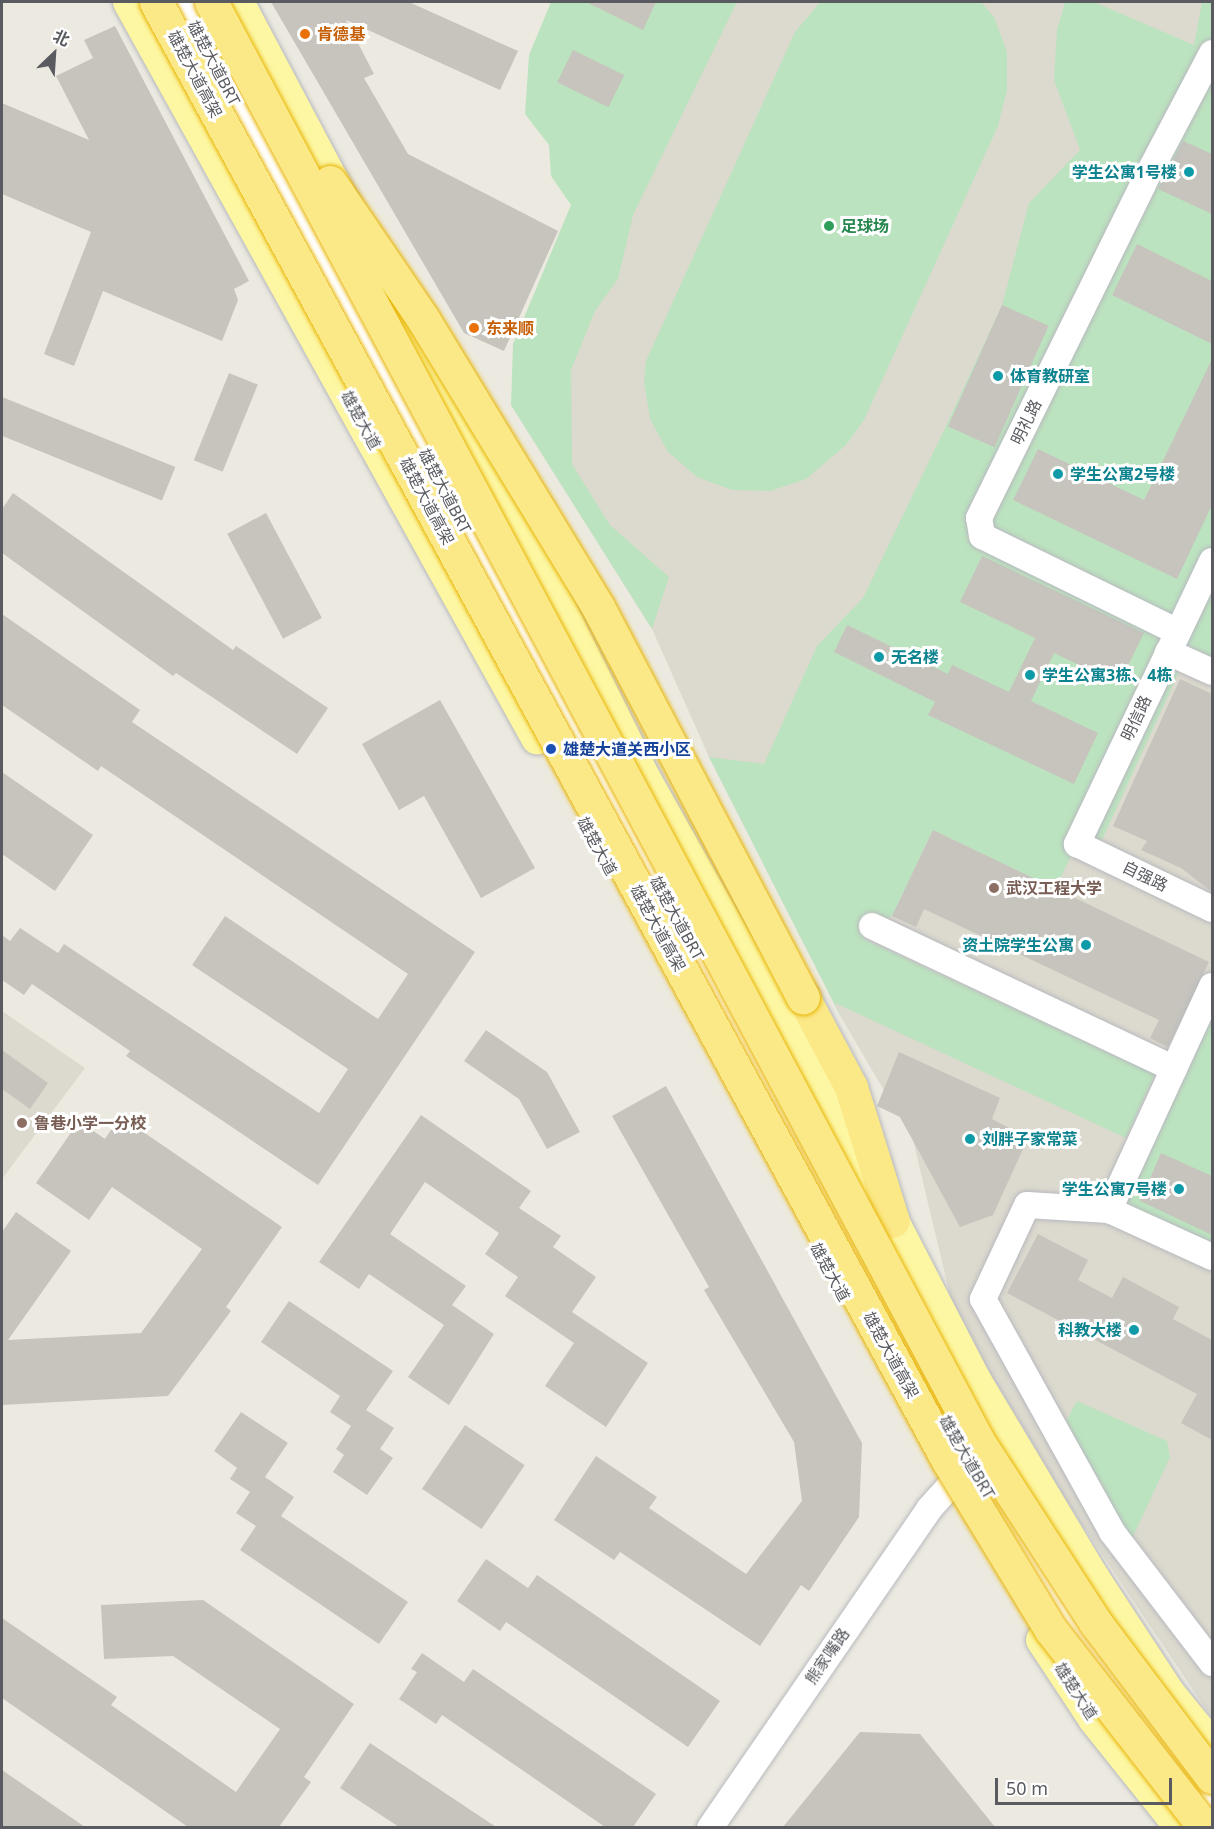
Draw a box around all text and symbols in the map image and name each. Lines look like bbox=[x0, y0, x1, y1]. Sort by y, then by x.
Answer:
street label: 雄楚大道BRT bbox=[184, 17, 244, 109]
north arrow bbox=[24, 24, 84, 84]
text: 北 bbox=[50, 24, 74, 51]
place label: 肯德基 bbox=[317, 24, 365, 44]
street label: 雄楚大道高架 bbox=[164, 27, 226, 121]
marker: 肯德基 bbox=[298, 27, 312, 41]
place label: 学生公寓1号楼 bbox=[1072, 162, 1177, 182]
marker: 学生公寓1号楼 bbox=[1182, 165, 1196, 179]
place label: 足球场 bbox=[841, 216, 889, 236]
marker: 足球场 bbox=[822, 219, 836, 233]
place label: 东来顺 bbox=[486, 318, 534, 338]
marker: 东来顺 bbox=[467, 321, 481, 335]
place label: 体育教研室 bbox=[1010, 366, 1090, 386]
marker: 体育教研室 bbox=[991, 369, 1005, 383]
street label: 雄楚大道 bbox=[337, 387, 385, 453]
street label: 明礼路 bbox=[1007, 396, 1045, 448]
street label: 雄楚大道BRT bbox=[415, 445, 475, 537]
street label: 雄楚大道高架 bbox=[396, 454, 458, 548]
place label: 学生公寓2号楼 bbox=[1070, 464, 1175, 484]
marker: 学生公寓2号楼 bbox=[1051, 467, 1065, 481]
place label: 无名楼 bbox=[891, 647, 939, 667]
marker: 无名楼 bbox=[872, 650, 886, 664]
place label: 学生公寓3栋、4栋 bbox=[1042, 665, 1172, 685]
marker: 学生公寓3栋、4栋 bbox=[1023, 668, 1037, 682]
street label: 明信路 bbox=[1117, 692, 1155, 744]
place label: 雄楚大道关西小区 bbox=[563, 739, 691, 759]
marker: 雄楚大道关西小区 bbox=[544, 742, 558, 756]
street label: 雄楚大道 bbox=[573, 813, 621, 879]
street label: 自强路 bbox=[1119, 857, 1171, 895]
street label: 雄楚大道BRT bbox=[646, 873, 708, 963]
place label: 武汉工程大学 bbox=[1006, 878, 1102, 898]
street label: 雄楚大道高架 bbox=[626, 881, 690, 975]
marker: 武汉工程大学 bbox=[987, 881, 1001, 895]
place label: 资土院学生公寓 bbox=[962, 935, 1074, 955]
marker: 资土院学生公寓 bbox=[1079, 938, 1093, 952]
place label: 鲁巷小学一分校 bbox=[34, 1113, 146, 1133]
marker: 鲁巷小学一分校 bbox=[15, 1116, 29, 1130]
place label: 刘胖子家常菜 bbox=[982, 1129, 1078, 1149]
marker: 刘胖子家常菜 bbox=[963, 1132, 977, 1146]
place label: 学生公寓7号楼 bbox=[1062, 1179, 1167, 1199]
marker: 学生公寓7号楼 bbox=[1172, 1182, 1186, 1196]
street label: 雄楚大道 bbox=[806, 1239, 854, 1305]
street label: 雄楚大道高架 bbox=[859, 1308, 923, 1402]
place label: 科教大楼 bbox=[1058, 1320, 1122, 1340]
marker: 科教大楼 bbox=[1127, 1323, 1141, 1337]
street label: 雄楚大道BRT bbox=[935, 1412, 999, 1502]
street label: 熊家嘴路 bbox=[801, 1624, 853, 1688]
street label: 雄楚大道 bbox=[1051, 1659, 1101, 1723]
scale bar bbox=[998, 1766, 1175, 1804]
text: 50 m bbox=[1006, 1776, 1048, 1800]

